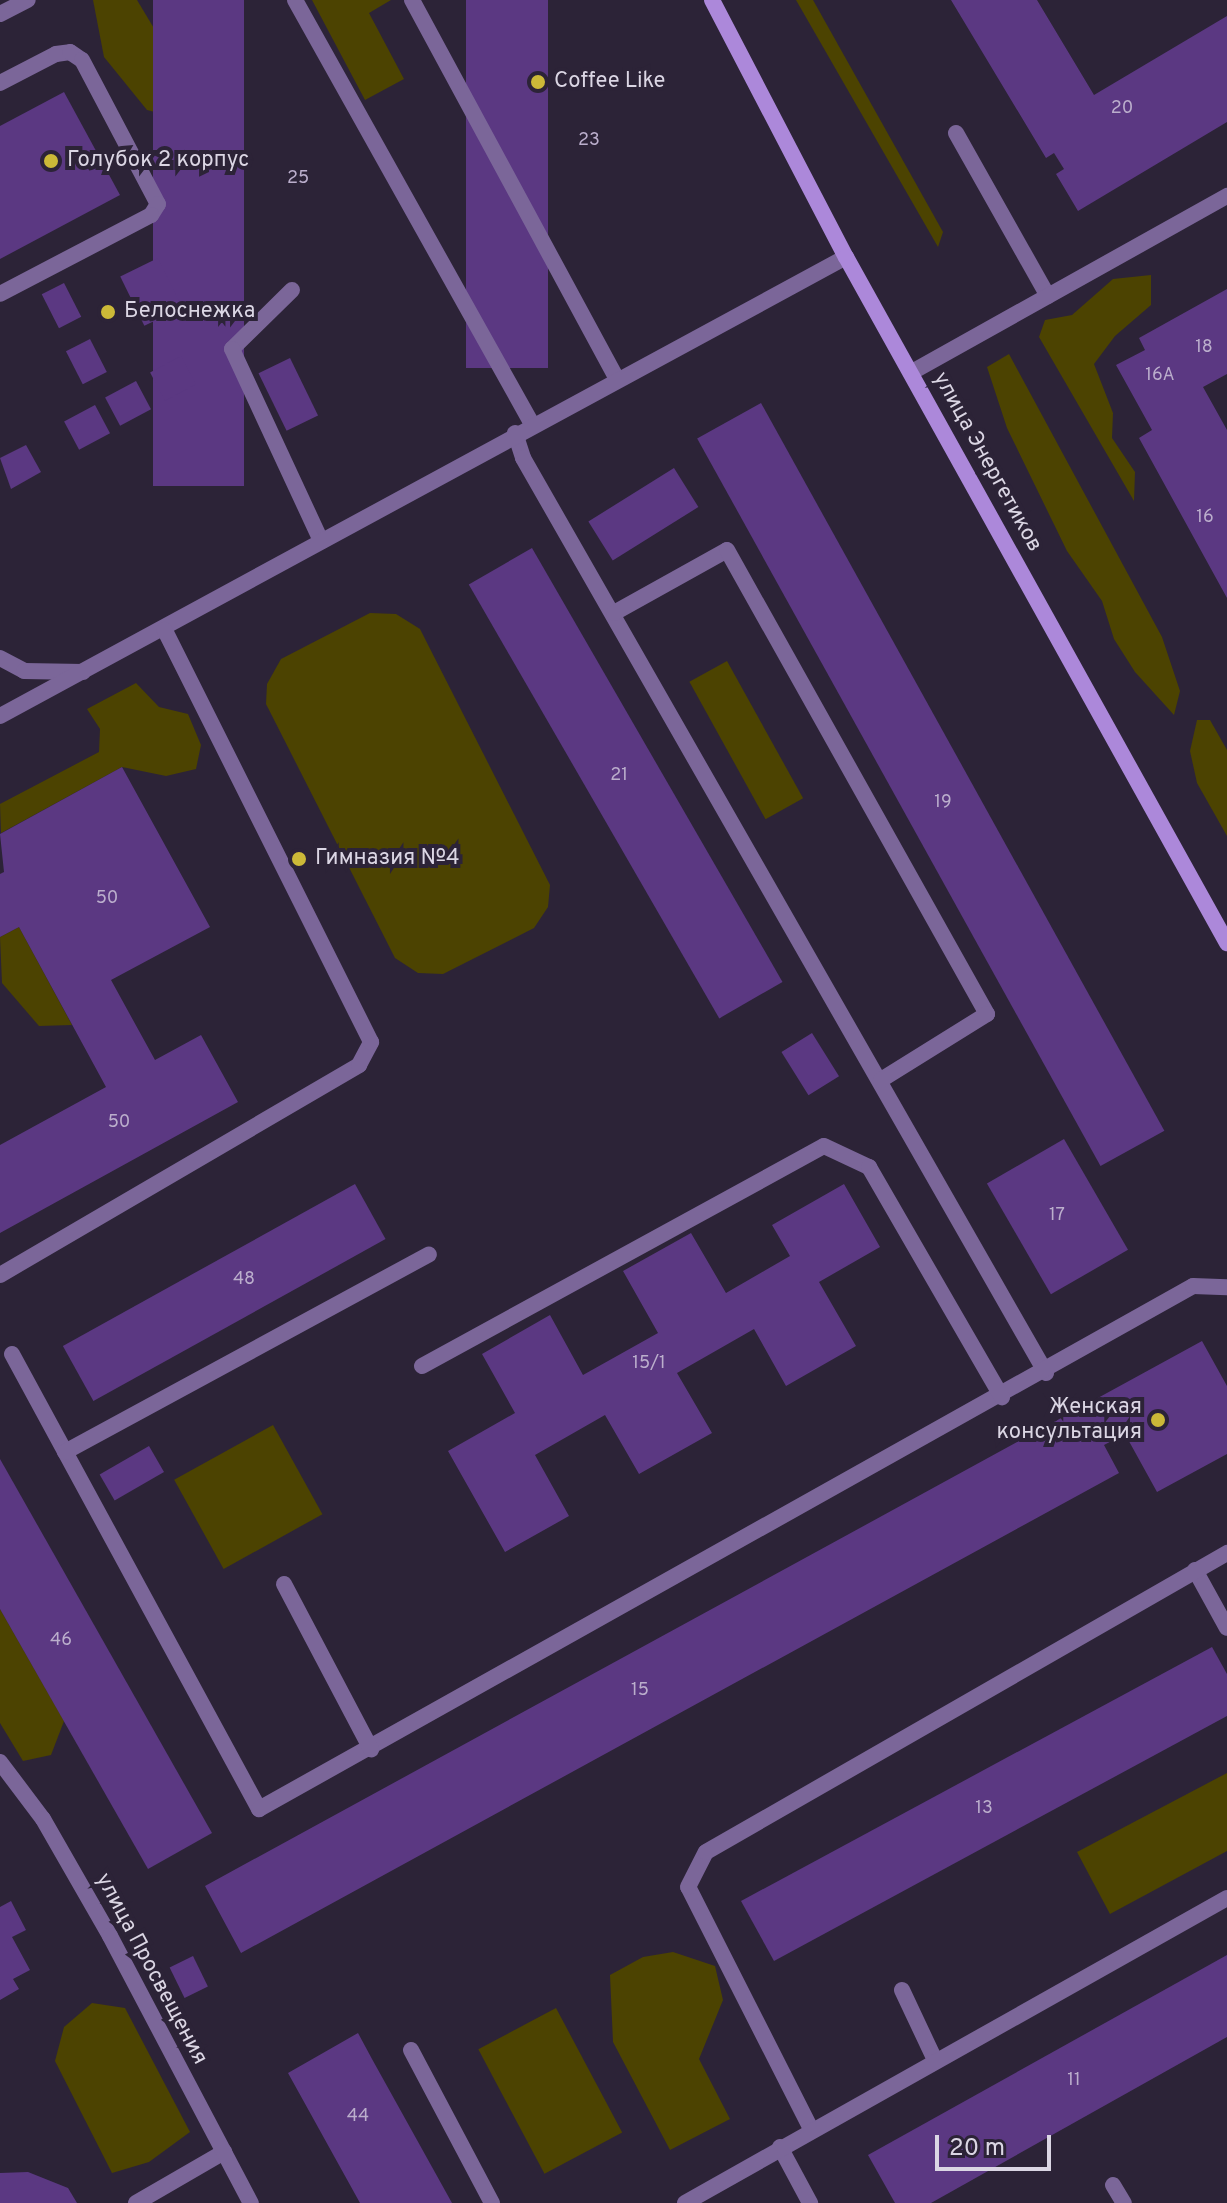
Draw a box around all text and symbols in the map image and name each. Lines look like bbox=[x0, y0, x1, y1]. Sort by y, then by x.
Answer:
place label: Coffee Like bbox=[554, 69, 665, 95]
marker: Coffee Like bbox=[529, 73, 547, 91]
house number: 20 bbox=[1111, 98, 1133, 120]
house number: 23 bbox=[578, 130, 600, 152]
place label: Голубок 2 корпус bbox=[67, 148, 249, 174]
marker: Голубок 2 корпус bbox=[42, 152, 60, 170]
house number: 25 bbox=[287, 168, 309, 190]
place label: Белоснежка bbox=[124, 299, 255, 325]
marker: Белоснежка bbox=[99, 303, 117, 321]
house number: 18 bbox=[1195, 337, 1213, 359]
house number: 16А bbox=[1145, 365, 1175, 387]
street label: улица Энергетиков bbox=[927, 367, 1047, 557]
house number: 16 bbox=[1196, 507, 1214, 529]
house number: 21 bbox=[610, 765, 628, 787]
house number: 19 bbox=[934, 792, 952, 814]
place label: Гимназия №4 bbox=[315, 846, 460, 872]
marker: Гимназия №4 bbox=[290, 850, 308, 868]
house number: 50 bbox=[96, 888, 118, 910]
house number: 50 bbox=[108, 1112, 130, 1134]
house number: 17 bbox=[1049, 1205, 1065, 1227]
house number: 48 bbox=[233, 1269, 255, 1291]
house number: 15/1 bbox=[632, 1353, 666, 1375]
place label: Женская консультация bbox=[996, 1394, 1142, 1446]
marker: Женская консультация bbox=[1149, 1411, 1167, 1429]
house number: 46 bbox=[50, 1630, 72, 1652]
house number: 15 bbox=[631, 1680, 649, 1702]
house number: 13 bbox=[975, 1798, 993, 1820]
street label: улица Просвещения bbox=[89, 1869, 213, 2069]
house number: 11 bbox=[1067, 2070, 1081, 2092]
house number: 44 bbox=[347, 2106, 369, 2128]
scale bar bbox=[939, 2119, 1055, 2169]
text: 20 m bbox=[949, 2134, 1005, 2164]

